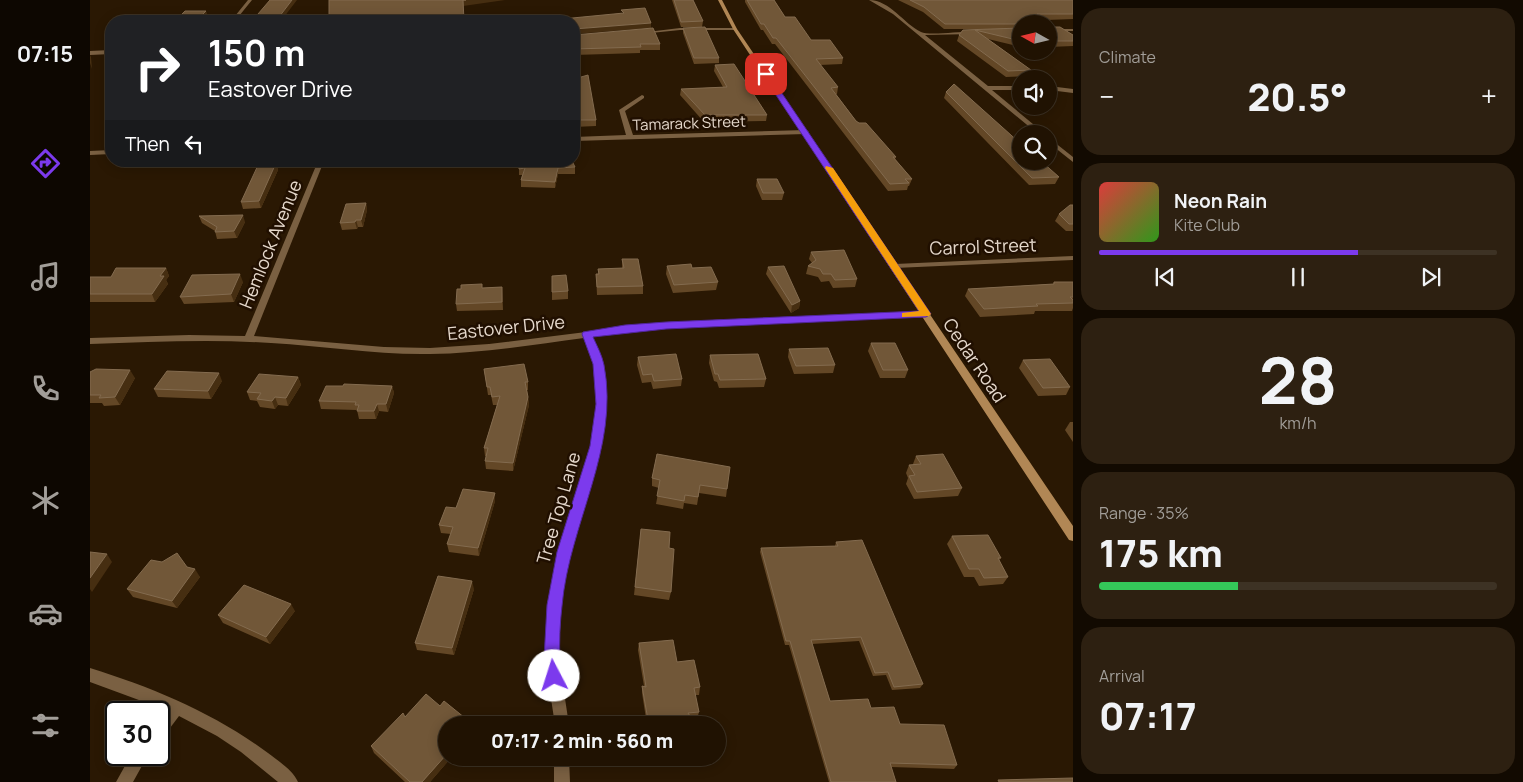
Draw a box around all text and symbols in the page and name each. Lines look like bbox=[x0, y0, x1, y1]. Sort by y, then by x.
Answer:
north arrow bbox=[1012, 15, 1058, 60]
map controls bbox=[1012, 15, 1057, 170]
text: 150 m bbox=[208, 29, 305, 77]
icon: right bbox=[125, 35, 190, 100]
text: 07:15 bbox=[17, 39, 73, 69]
text: Climate bbox=[1099, 46, 1156, 68]
pin bbox=[745, 53, 787, 95]
icon: arrive bbox=[752, 60, 780, 88]
button: sound bbox=[1012, 70, 1057, 115]
text: 20.5° bbox=[1247, 70, 1348, 122]
text: Eastover Drive bbox=[208, 74, 353, 104]
text: − bbox=[1099, 77, 1114, 115]
text: + bbox=[1481, 77, 1497, 115]
street label: Tamarack Street bbox=[632, 111, 746, 135]
button: search bbox=[1012, 125, 1057, 170]
icon: left bbox=[180, 130, 208, 158]
text: Then bbox=[125, 131, 170, 157]
icon: directions bbox=[28, 146, 63, 181]
street label: Hemlock Avenue bbox=[233, 176, 307, 312]
text: Neon Rain bbox=[1174, 188, 1267, 214]
text: Kite Club bbox=[1174, 214, 1240, 236]
street label: Carrol Street bbox=[929, 232, 1037, 260]
icon: music bbox=[28, 259, 63, 294]
icon: previous bbox=[1151, 263, 1179, 291]
icon: pause bbox=[1284, 263, 1312, 291]
icon: next bbox=[1417, 263, 1445, 291]
street label: Eastover Drive bbox=[446, 309, 566, 345]
street label: Cedar Road bbox=[938, 313, 1012, 407]
text: 28 bbox=[1259, 335, 1337, 424]
icon: phone bbox=[28, 371, 63, 406]
text: km/h bbox=[1279, 412, 1317, 434]
street label: Tree Top Lane bbox=[531, 449, 585, 567]
icon: climate bbox=[28, 483, 63, 518]
text: Range · 35% bbox=[1099, 502, 1189, 524]
text: 175 km bbox=[1099, 526, 1223, 578]
icon: car bbox=[28, 596, 63, 631]
position arrow bbox=[527, 649, 579, 701]
text: Arrival bbox=[1099, 665, 1145, 687]
text: 07:17 bbox=[1099, 689, 1197, 741]
speed limit sign: 30 bbox=[105, 701, 170, 766]
icon: filters bbox=[28, 708, 63, 743]
text: 07:17 · 2 min · 560 m bbox=[491, 728, 673, 754]

